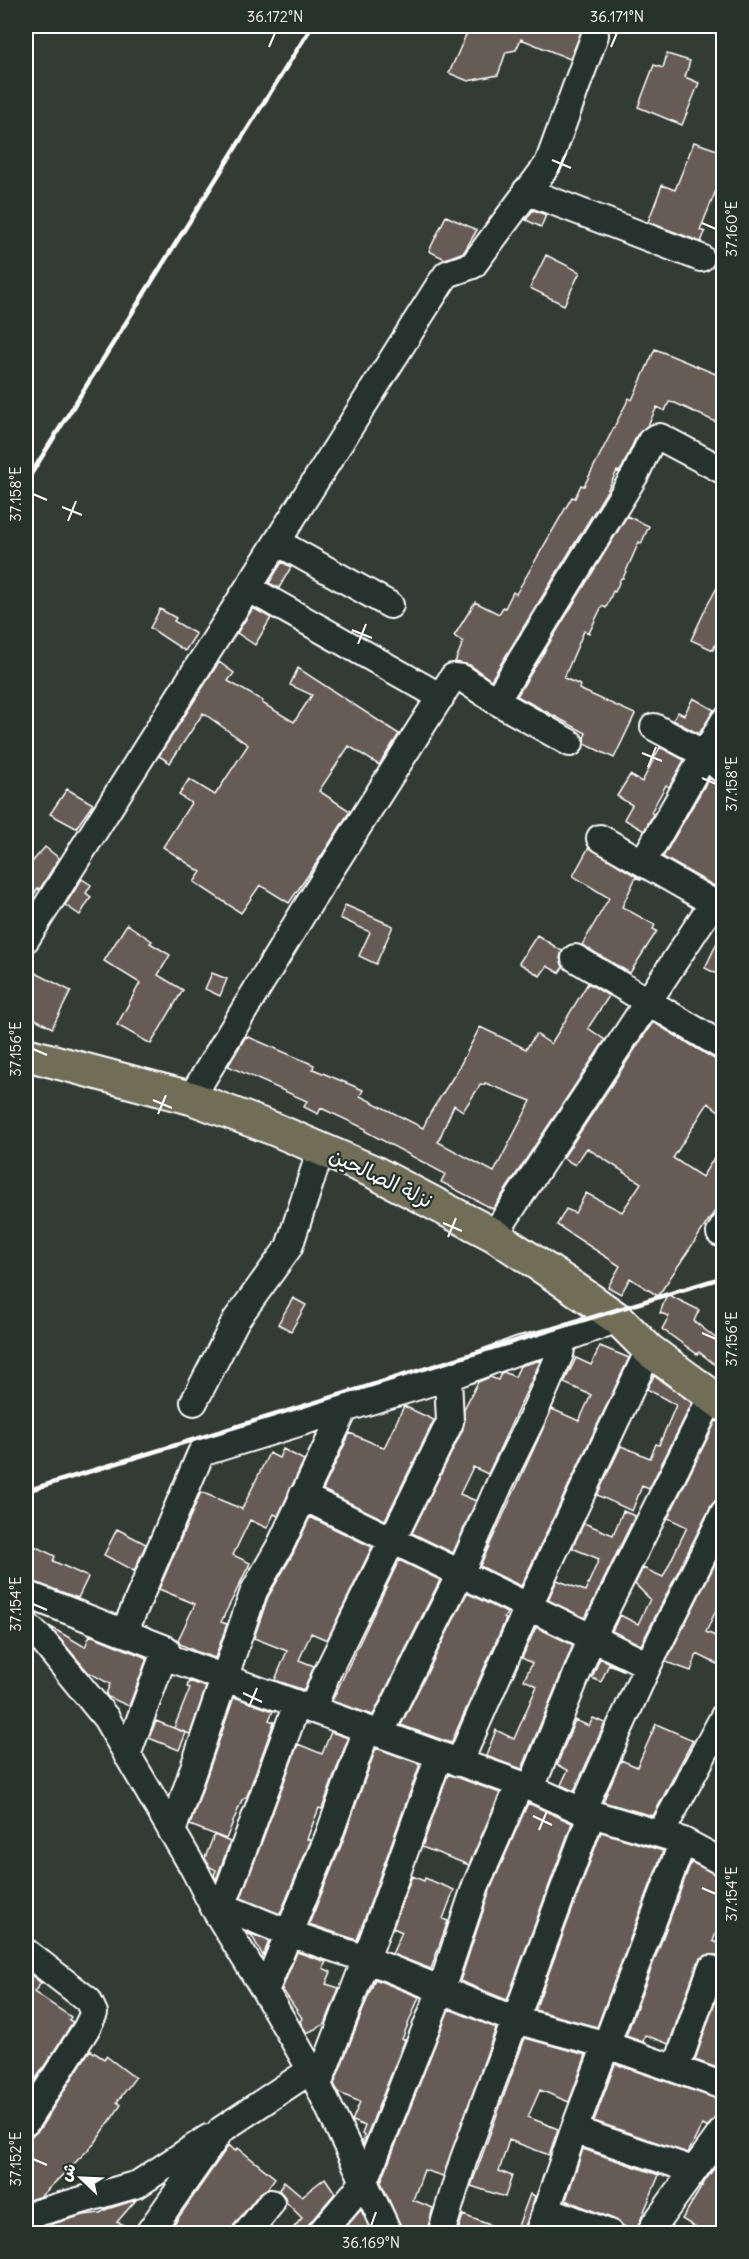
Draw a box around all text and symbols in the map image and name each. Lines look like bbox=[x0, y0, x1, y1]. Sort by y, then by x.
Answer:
text: 36.172°N bbox=[247, 7, 303, 26]
text: 36.171°N bbox=[590, 7, 644, 26]
text: 37.160°E bbox=[722, 200, 741, 257]
text: 37.158°E bbox=[6, 466, 25, 522]
text: 37.158°E bbox=[722, 756, 741, 812]
text: 37.156°E bbox=[6, 1021, 25, 1077]
street label: نزلة الصالحين bbox=[325, 1141, 437, 1214]
text: 37.156°E bbox=[722, 1311, 741, 1367]
text: 37.154°E bbox=[6, 1576, 25, 1632]
text: 37.154°E bbox=[722, 1866, 741, 1922]
text: 37.152°E bbox=[6, 2131, 25, 2187]
north arrow bbox=[51, 2148, 111, 2208]
text: ش bbox=[55, 2160, 80, 2184]
text: 36.169°N bbox=[342, 2233, 400, 2252]

